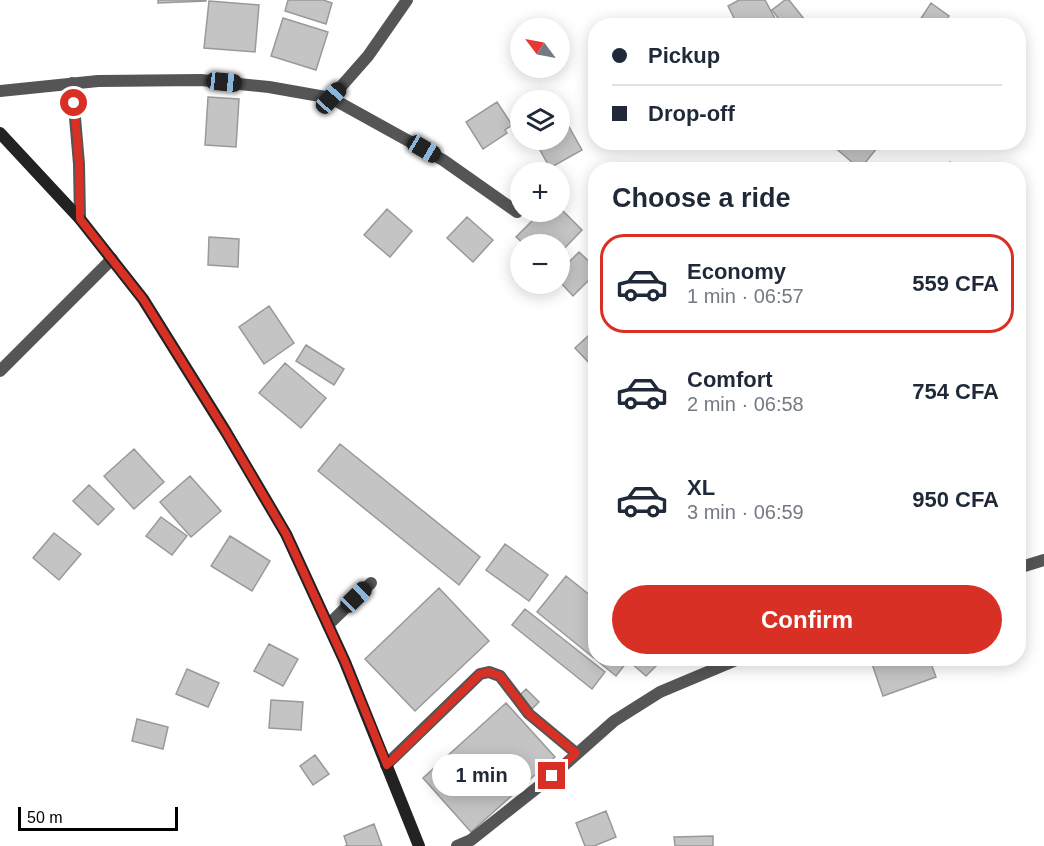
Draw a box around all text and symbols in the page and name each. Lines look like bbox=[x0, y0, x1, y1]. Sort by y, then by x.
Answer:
north arrow bbox=[510, 18, 570, 78]
map controls bbox=[510, 18, 570, 294]
text: Pickup bbox=[648, 43, 720, 68]
car bbox=[205, 71, 243, 93]
car bbox=[312, 79, 350, 117]
route start bbox=[60, 89, 87, 116]
button: layers bbox=[510, 90, 570, 150]
text: Drop-off bbox=[648, 101, 735, 126]
car bbox=[404, 132, 444, 166]
button: + bbox=[510, 162, 570, 222]
text: Choose a ride bbox=[612, 183, 791, 213]
button: − bbox=[510, 234, 570, 294]
icon: car bbox=[615, 257, 669, 311]
text: Economy bbox=[687, 259, 786, 284]
text: 559 CFA bbox=[912, 271, 999, 296]
text: 1 min · 06:57 bbox=[687, 285, 804, 307]
icon: car bbox=[615, 365, 669, 419]
text: Comfort bbox=[687, 367, 773, 392]
text: 754 CFA bbox=[912, 379, 999, 404]
text: 2 min · 06:58 bbox=[687, 393, 804, 415]
icon: car bbox=[615, 473, 669, 527]
text: XL bbox=[687, 475, 715, 500]
text: 950 CFA bbox=[912, 487, 999, 512]
text: 3 min · 06:59 bbox=[687, 501, 804, 523]
car bbox=[337, 578, 375, 616]
button: Confirm bbox=[612, 585, 1002, 654]
callout: 1 min bbox=[432, 755, 531, 797]
route end bbox=[538, 762, 565, 789]
text: 1 min bbox=[455, 764, 508, 786]
scale bar bbox=[18, 804, 178, 832]
text: 50 m bbox=[27, 809, 63, 826]

